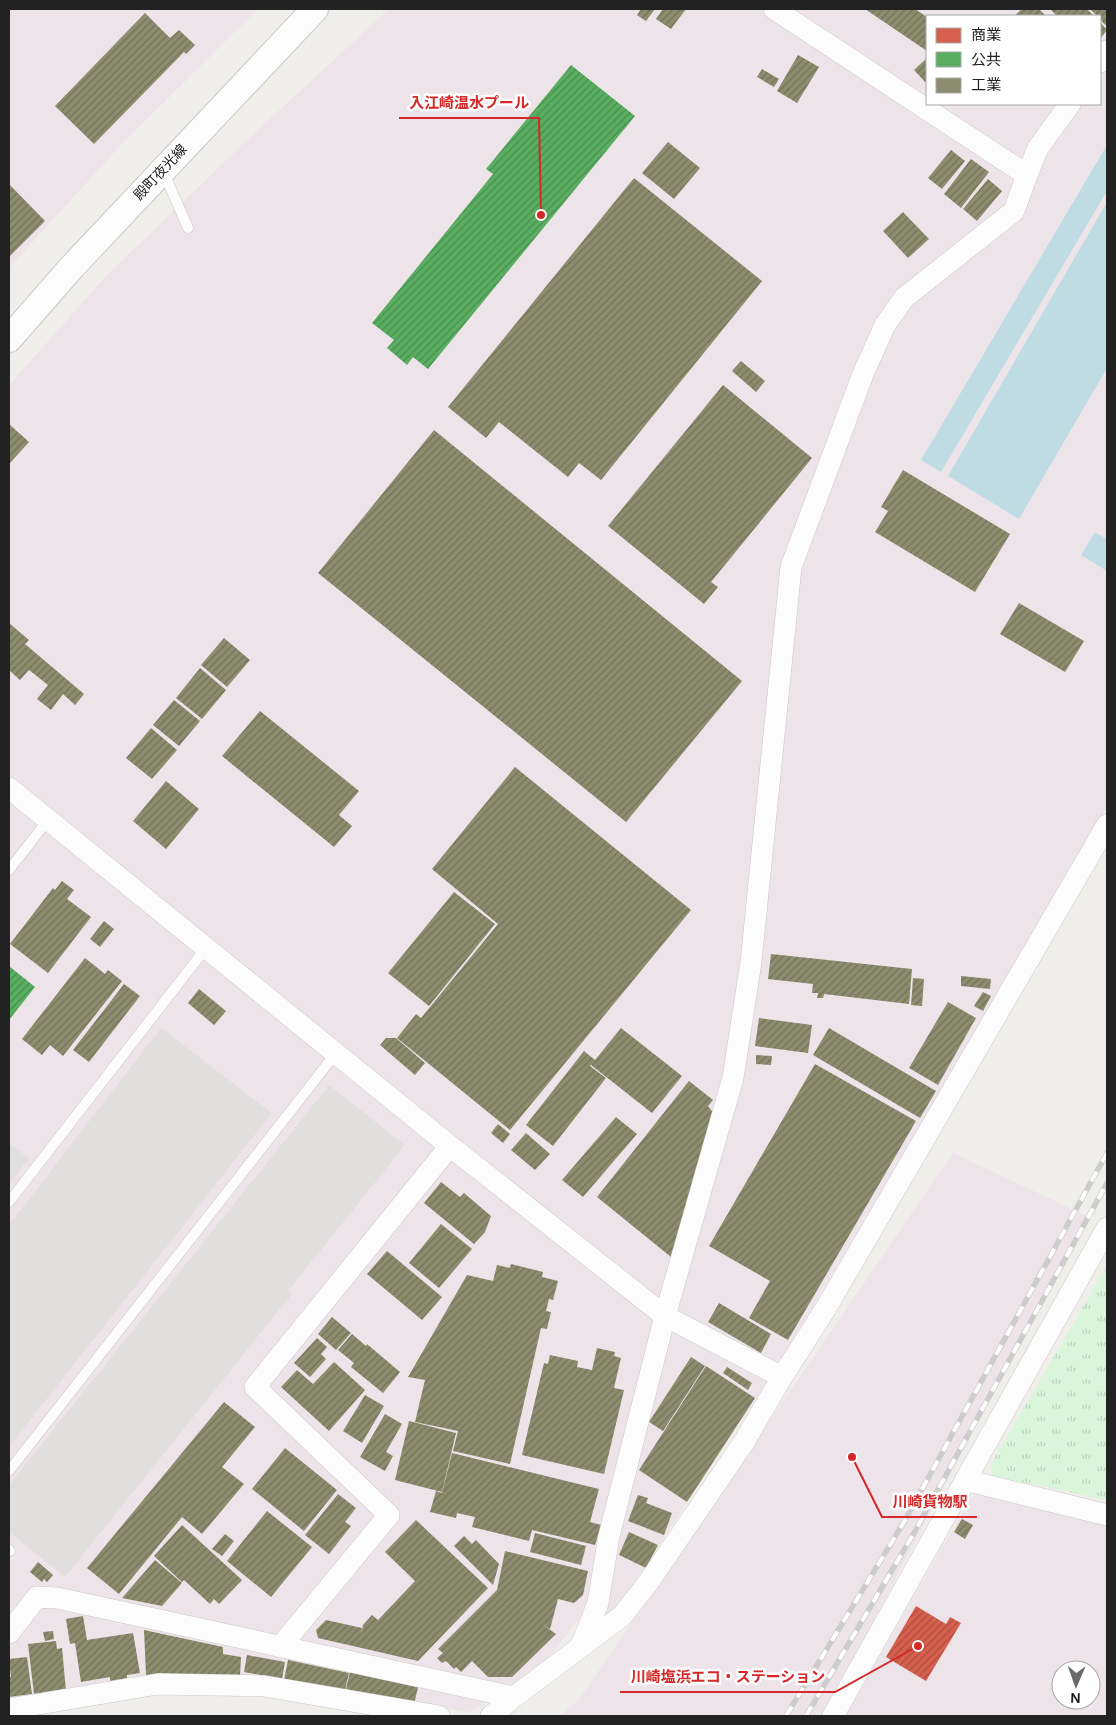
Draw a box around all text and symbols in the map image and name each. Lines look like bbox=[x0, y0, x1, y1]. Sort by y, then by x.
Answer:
legend bbox=[926, 15, 1101, 105]
text: 商業 bbox=[971, 25, 1001, 45]
text: 公共 bbox=[971, 50, 1001, 70]
text: 工業 bbox=[971, 75, 1001, 95]
callout: 入江崎温水プール bbox=[399, 88, 539, 118]
text: 入江崎温水プール bbox=[409, 93, 529, 113]
street label: 殿町夜光線 bbox=[130, 140, 190, 204]
callout: 川崎貨物駅 bbox=[882, 1487, 977, 1517]
text: 川崎貨物駅 bbox=[892, 1492, 968, 1512]
north arrow bbox=[1051, 1660, 1101, 1710]
callout: 川崎塩浜エコ・ステーション bbox=[620, 1662, 835, 1692]
text: 川崎塩浜エコ・ステーション bbox=[631, 1667, 825, 1687]
text: N bbox=[1070, 1689, 1081, 1707]

